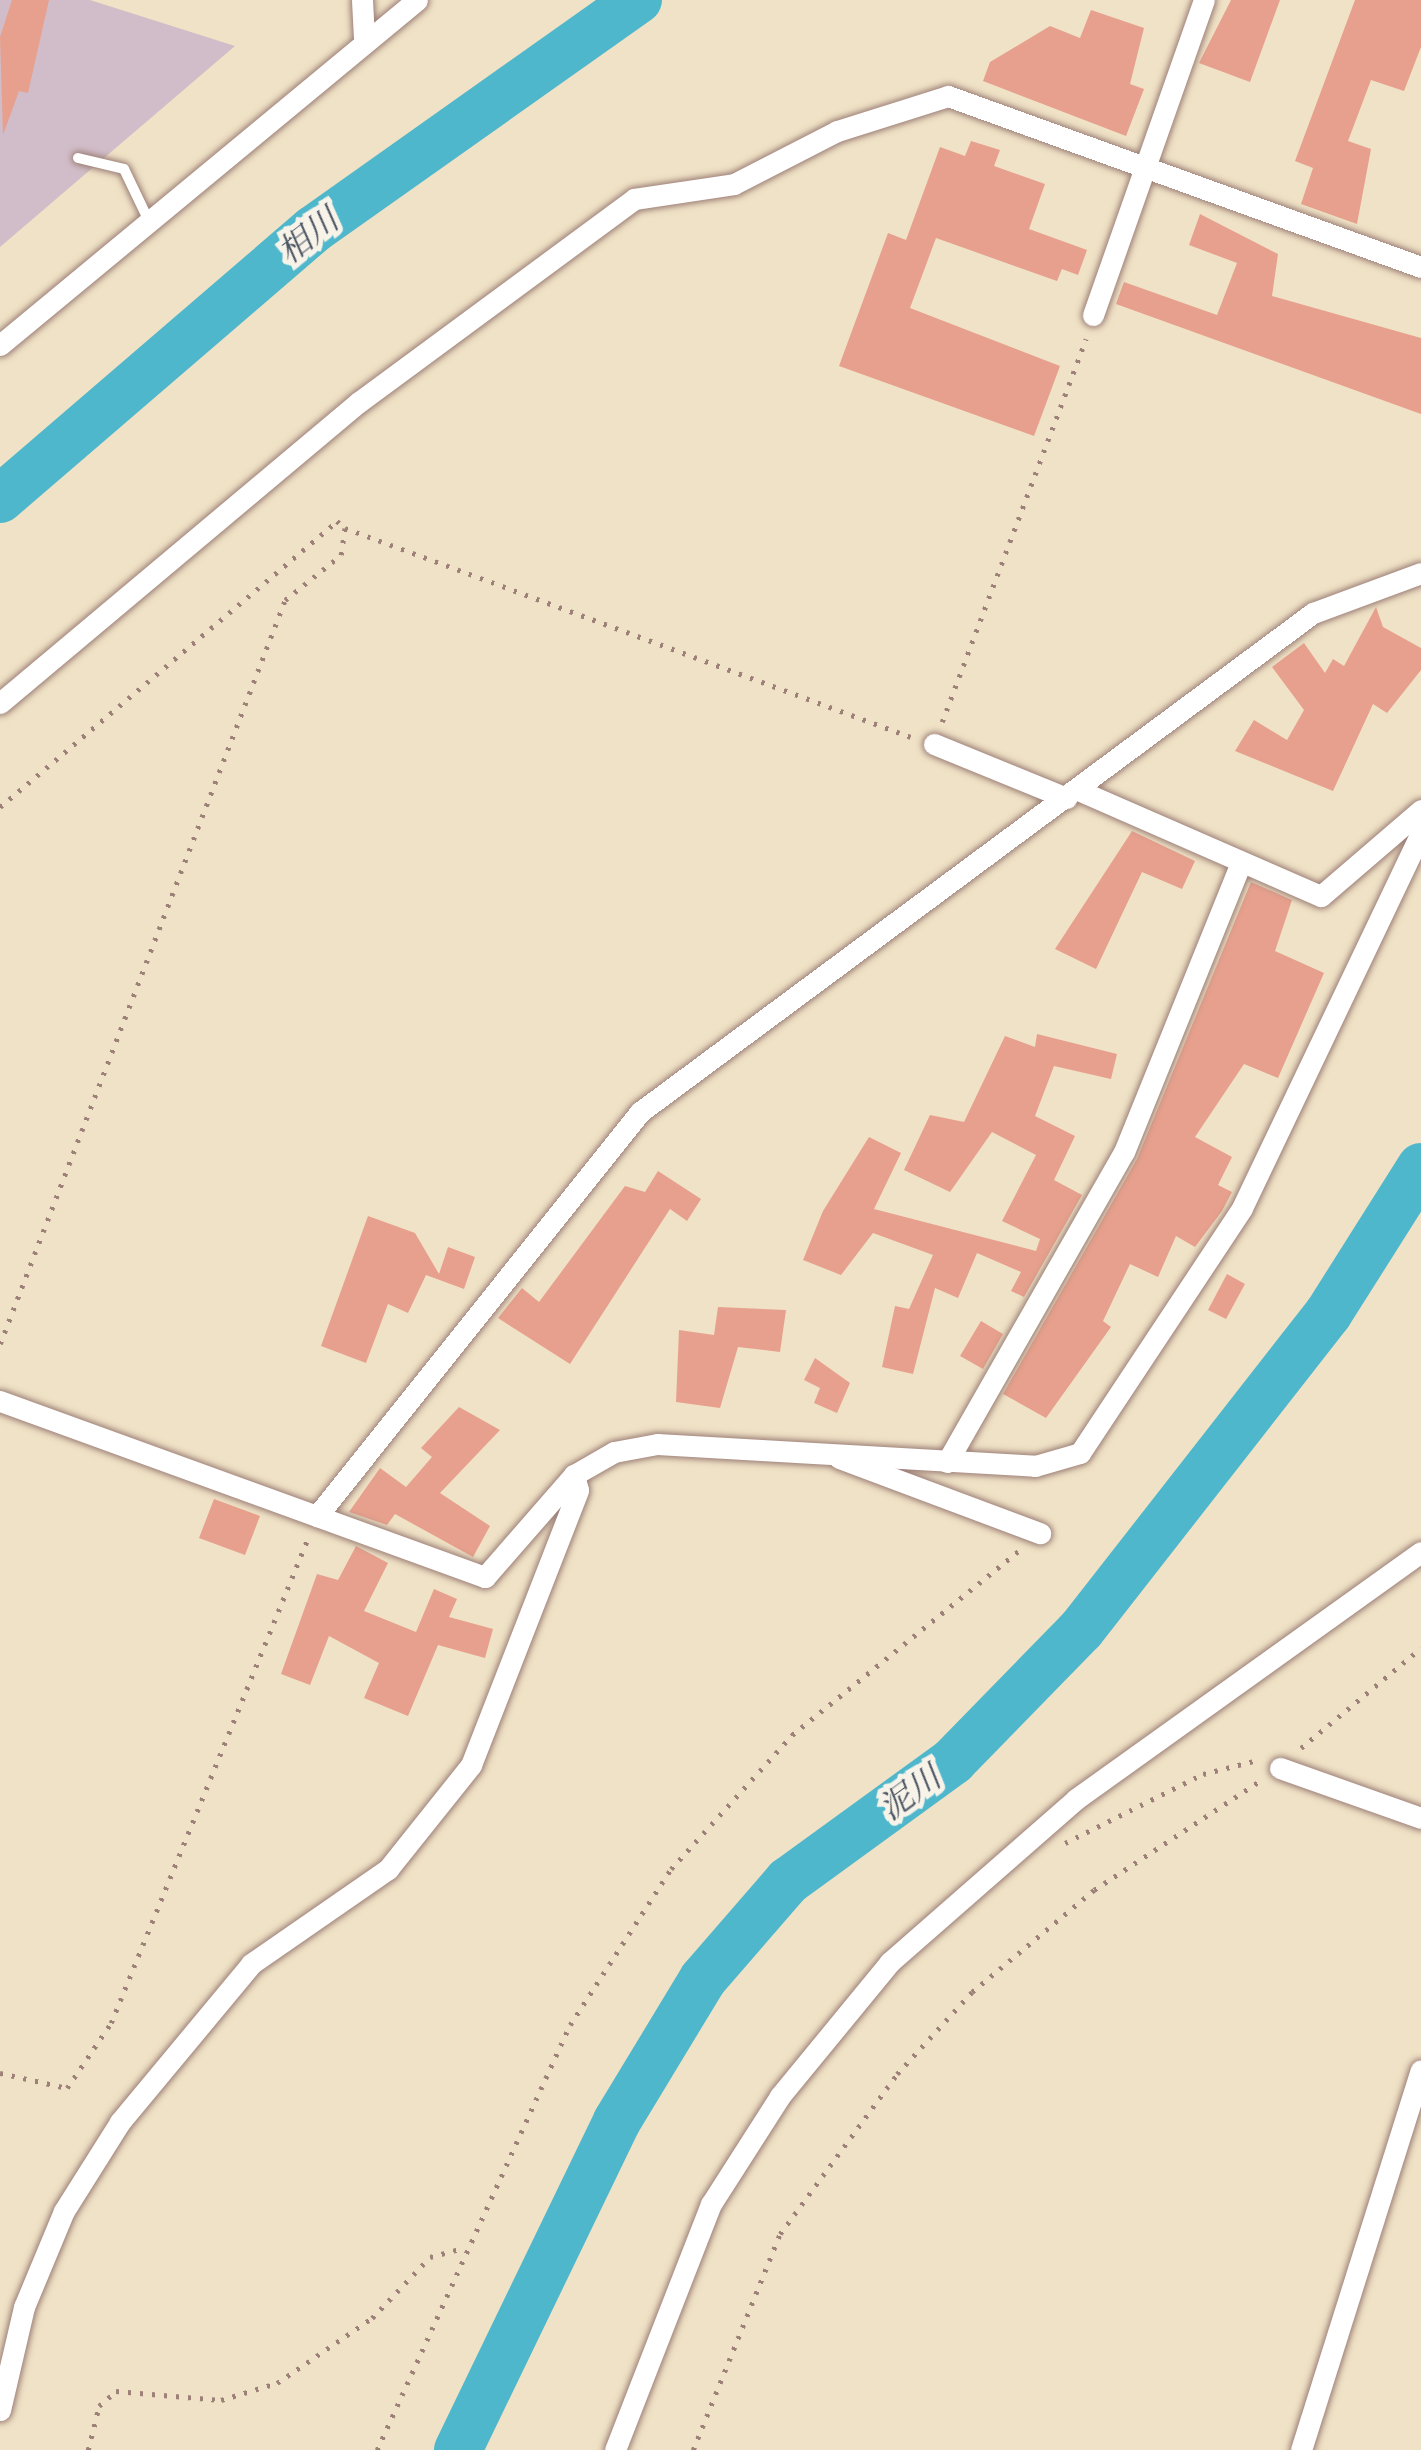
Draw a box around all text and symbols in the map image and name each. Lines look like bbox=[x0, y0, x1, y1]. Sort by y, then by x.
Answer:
water label: 相川 bbox=[270, 200, 346, 272]
water label: 泥川 bbox=[872, 1758, 948, 1828]

